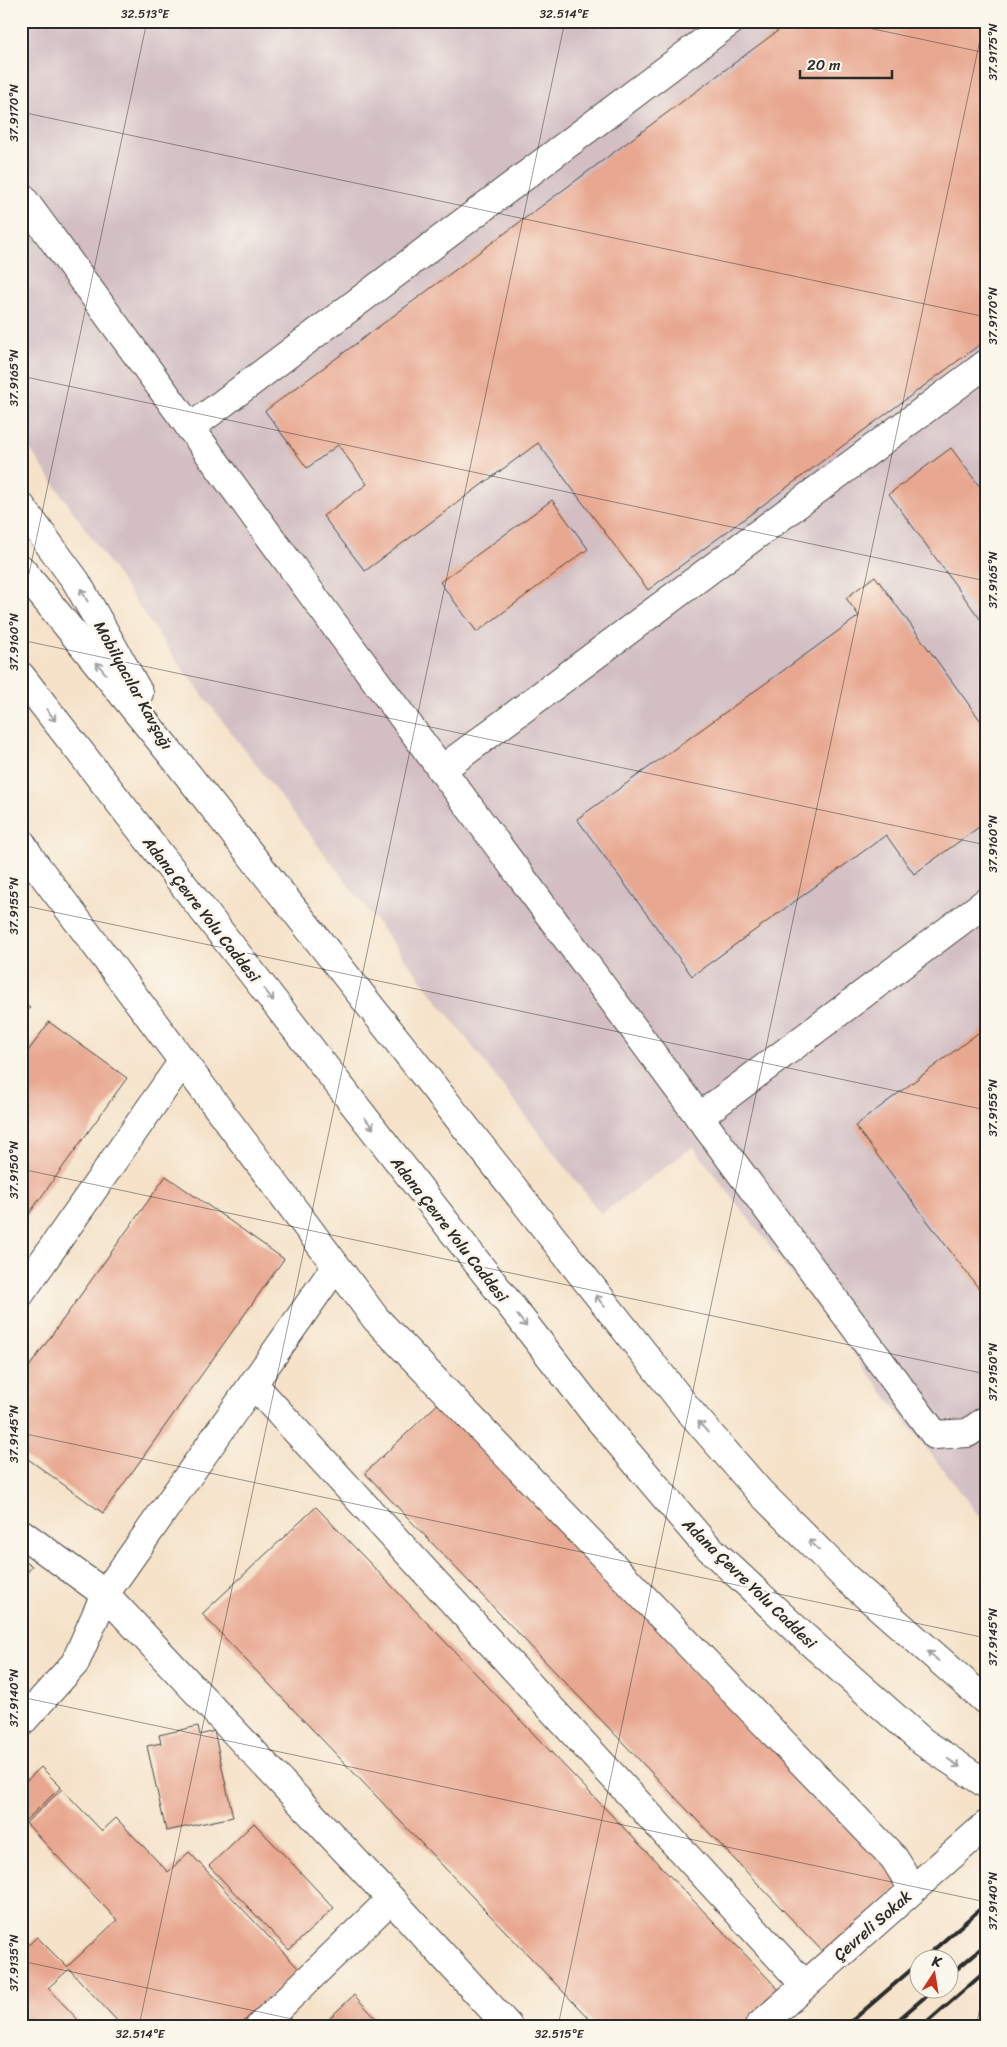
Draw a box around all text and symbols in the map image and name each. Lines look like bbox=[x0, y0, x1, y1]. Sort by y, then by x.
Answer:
text: 32.513°E bbox=[121, 3, 170, 25]
text: 32.514°E bbox=[540, 3, 590, 25]
text: 37.9175°N bbox=[982, 23, 1004, 81]
scale bar bbox=[800, 48, 892, 80]
text: 20 m bbox=[807, 52, 841, 78]
text: 37.9170°N bbox=[3, 84, 25, 142]
text: 37.9170°N bbox=[982, 287, 1004, 345]
text: 37.9165°N bbox=[3, 349, 25, 407]
text: 37.9165°N bbox=[982, 551, 1004, 609]
one-way arrow bbox=[79, 588, 89, 603]
text: 37.9160°N bbox=[3, 613, 25, 671]
street label: Mobilyacılar Kavşağı bbox=[86, 615, 181, 755]
one-way arrow bbox=[96, 662, 107, 675]
one-way arrow bbox=[46, 708, 57, 721]
text: 37.9160°N bbox=[982, 815, 1004, 873]
street label: Adana Çevre Yolu Caddesi bbox=[134, 829, 269, 989]
text: 37.9155°N bbox=[3, 876, 25, 935]
one-way arrow bbox=[264, 988, 274, 1002]
text: 37.9155°N bbox=[982, 1078, 1004, 1137]
one-way arrow bbox=[363, 1116, 374, 1129]
text: 37.9150°N bbox=[3, 1140, 25, 1199]
street label: Adana Çevre Yolu Caddesi bbox=[382, 1149, 517, 1309]
one-way arrow bbox=[595, 1295, 606, 1308]
one-way arrow bbox=[517, 1314, 527, 1328]
text: 37.9150°N bbox=[982, 1342, 1004, 1401]
text: 37.9145°N bbox=[3, 1404, 25, 1463]
one-way arrow bbox=[697, 1420, 708, 1433]
street label: Adana Çevre Yolu Caddesi bbox=[674, 1510, 825, 1656]
one-way arrow bbox=[808, 1540, 820, 1552]
text: 37.9145°N bbox=[982, 1607, 1004, 1666]
one-way arrow bbox=[926, 1650, 939, 1662]
text: 37.9140°N bbox=[3, 1668, 25, 1727]
one-way arrow bbox=[947, 1758, 961, 1768]
text: 37.9140°N bbox=[982, 1871, 1004, 1930]
street label: Çevreli Sokak bbox=[826, 1882, 919, 1968]
text: 37.9135°N bbox=[3, 1934, 25, 1991]
text: K bbox=[929, 1948, 945, 1975]
north arrow bbox=[910, 1950, 960, 2000]
text: 32.514°E bbox=[116, 2023, 166, 2045]
text: 32.515°E bbox=[535, 2023, 585, 2045]

